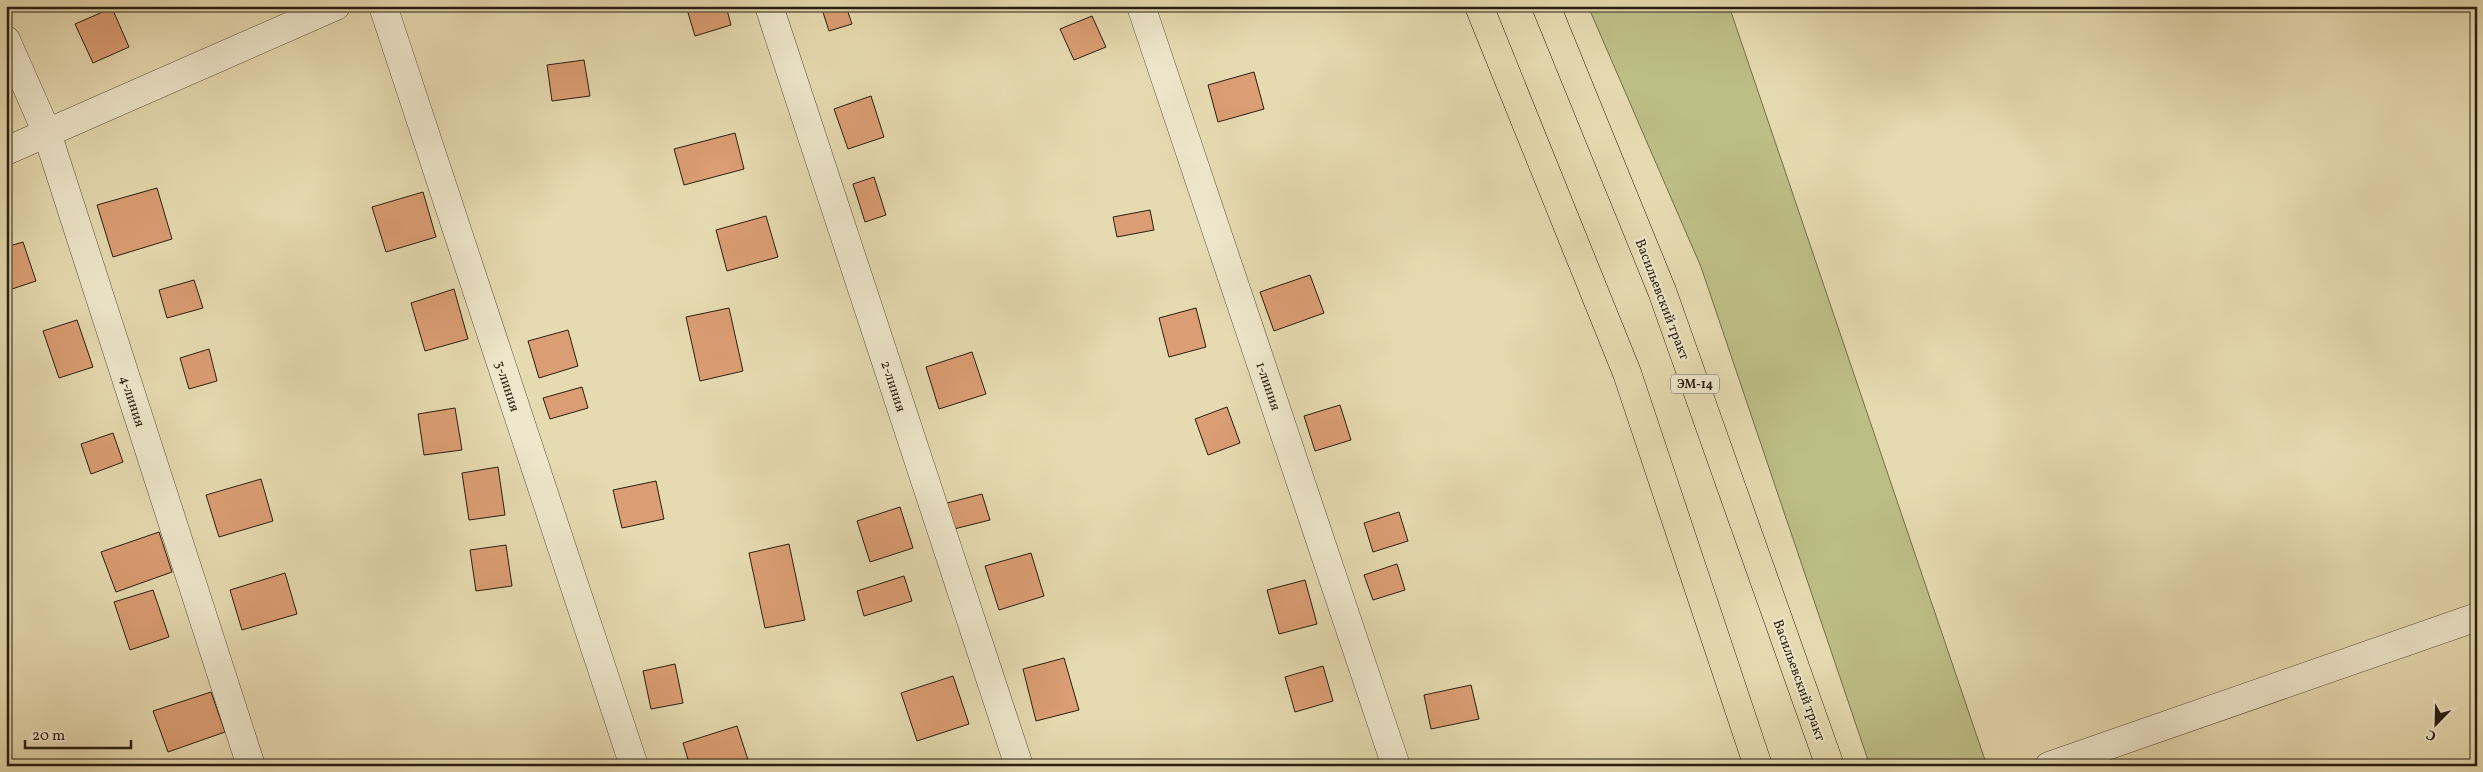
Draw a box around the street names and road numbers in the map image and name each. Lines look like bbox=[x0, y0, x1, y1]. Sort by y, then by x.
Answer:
street label: Васильевский тракт bbox=[1630, 236, 1693, 363]
street label: 2-линия bbox=[875, 358, 910, 414]
street label: 3-линия bbox=[489, 359, 524, 414]
street label: 1-линия bbox=[1250, 360, 1285, 413]
street label: 4-линия bbox=[114, 373, 149, 430]
road number: ЭМ-14 bbox=[1671, 374, 1719, 394]
street label: Васильевский тракт bbox=[1768, 617, 1829, 744]

